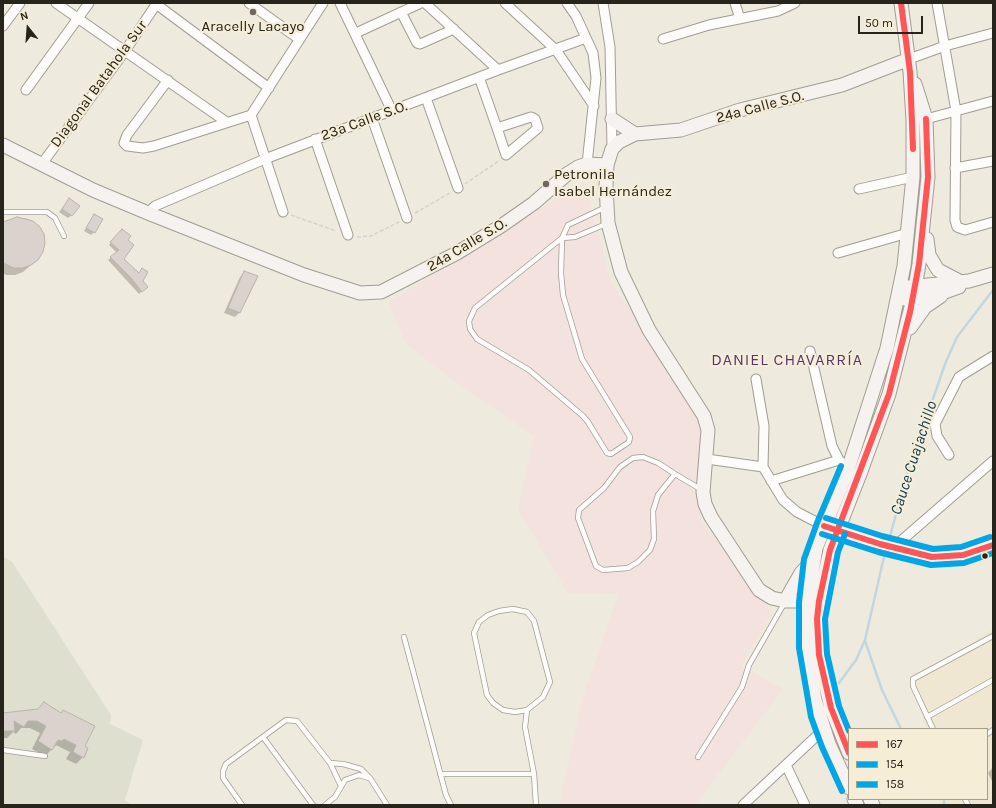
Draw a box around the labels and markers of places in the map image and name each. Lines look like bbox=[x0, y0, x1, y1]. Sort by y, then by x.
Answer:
marker: Aracelly Lacayo bbox=[248, 7, 258, 17]
place label: Aracelly Lacayo bbox=[201, 18, 305, 36]
place label: Petronila Isabel Hernández bbox=[554, 166, 672, 201]
marker: Petronila Isabel Hernández bbox=[541, 179, 551, 189]
unlabelled marker bbox=[980, 551, 990, 561]

